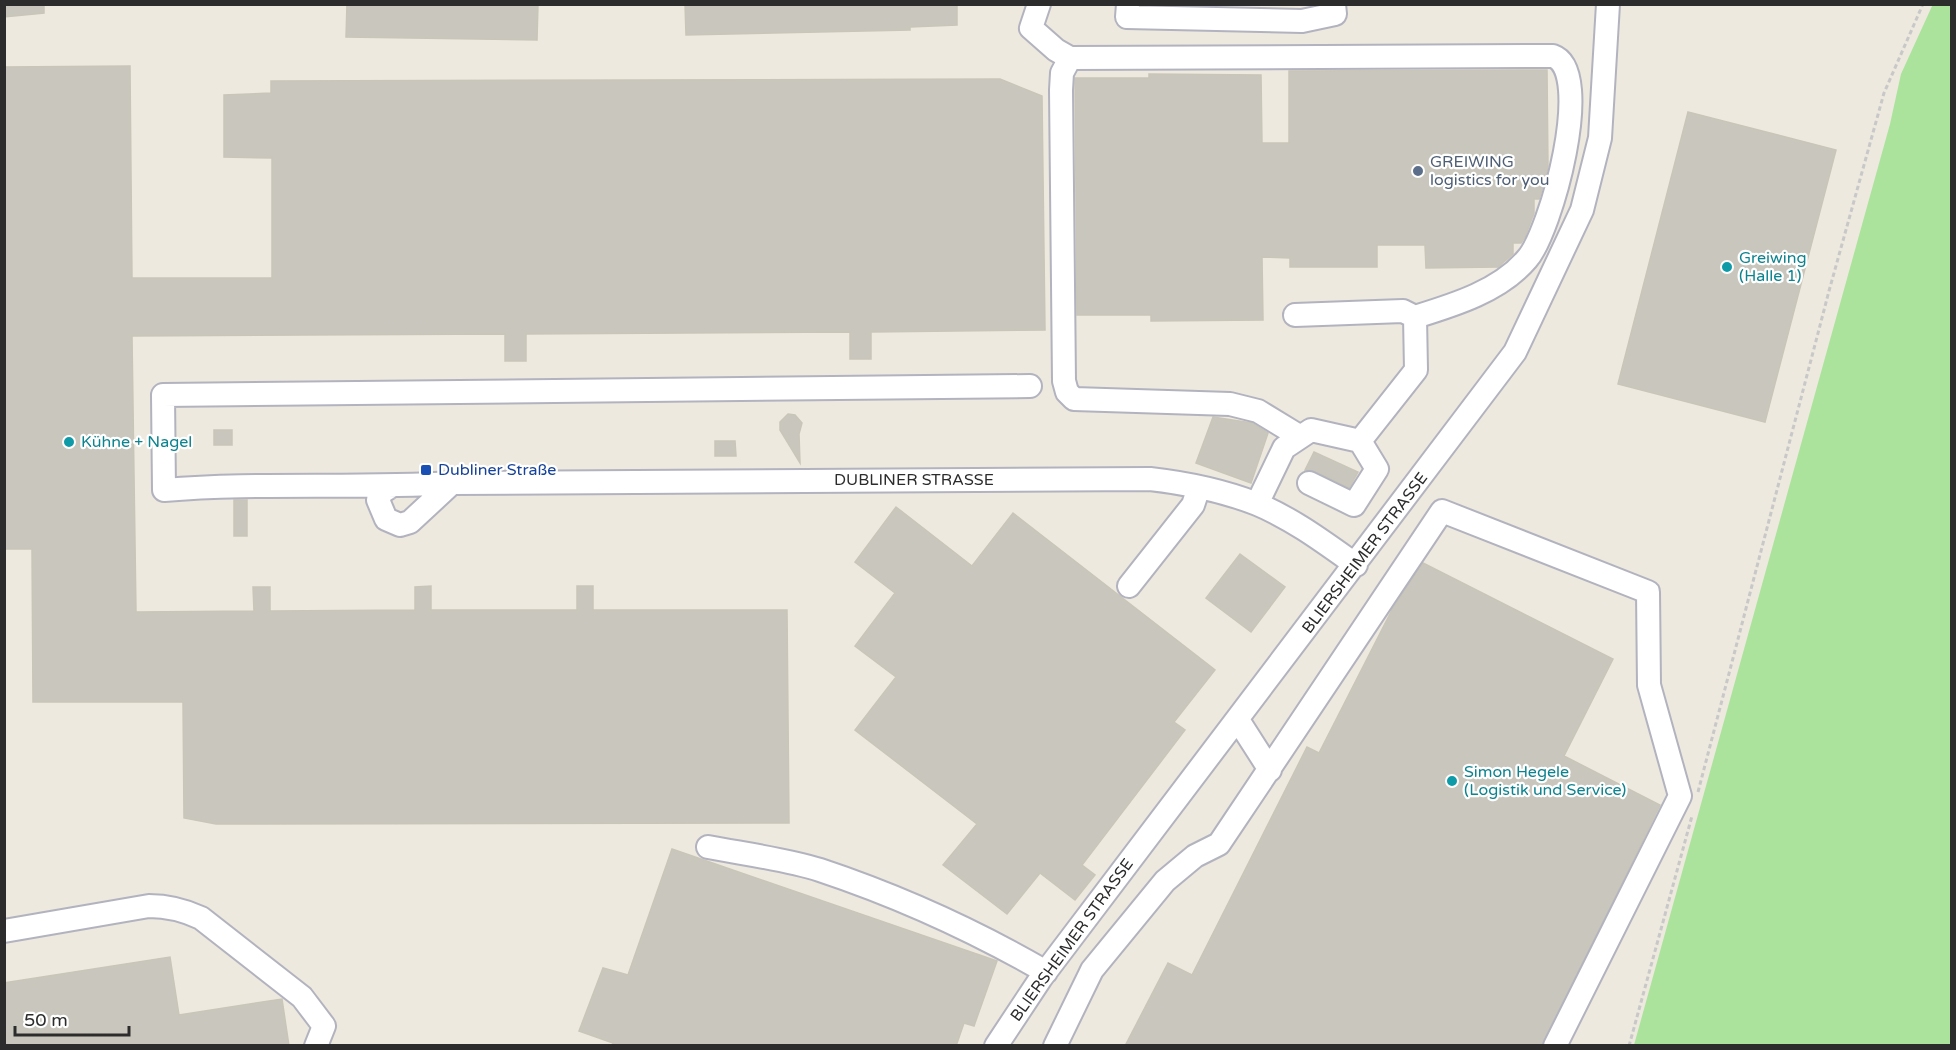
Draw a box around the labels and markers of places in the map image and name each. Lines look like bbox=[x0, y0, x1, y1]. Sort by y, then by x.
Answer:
place label: GREIWING logistics for you bbox=[1430, 152, 1550, 190]
marker: GREIWING logistics for you bbox=[1411, 164, 1425, 178]
place label: Greiwing (Halle 1) bbox=[1739, 248, 1807, 286]
marker: Greiwing (Halle 1) bbox=[1720, 260, 1734, 274]
place label: Kühne + Nagel bbox=[81, 432, 192, 452]
marker: Kühne + Nagel bbox=[62, 435, 76, 449]
place label: Dubliner Straße bbox=[438, 460, 556, 480]
marker: Dubliner Straße bbox=[419, 463, 433, 477]
place label: Simon Hegele (Logistik und Service) bbox=[1464, 762, 1626, 800]
marker: Simon Hegele (Logistik und Service) bbox=[1445, 774, 1459, 788]

